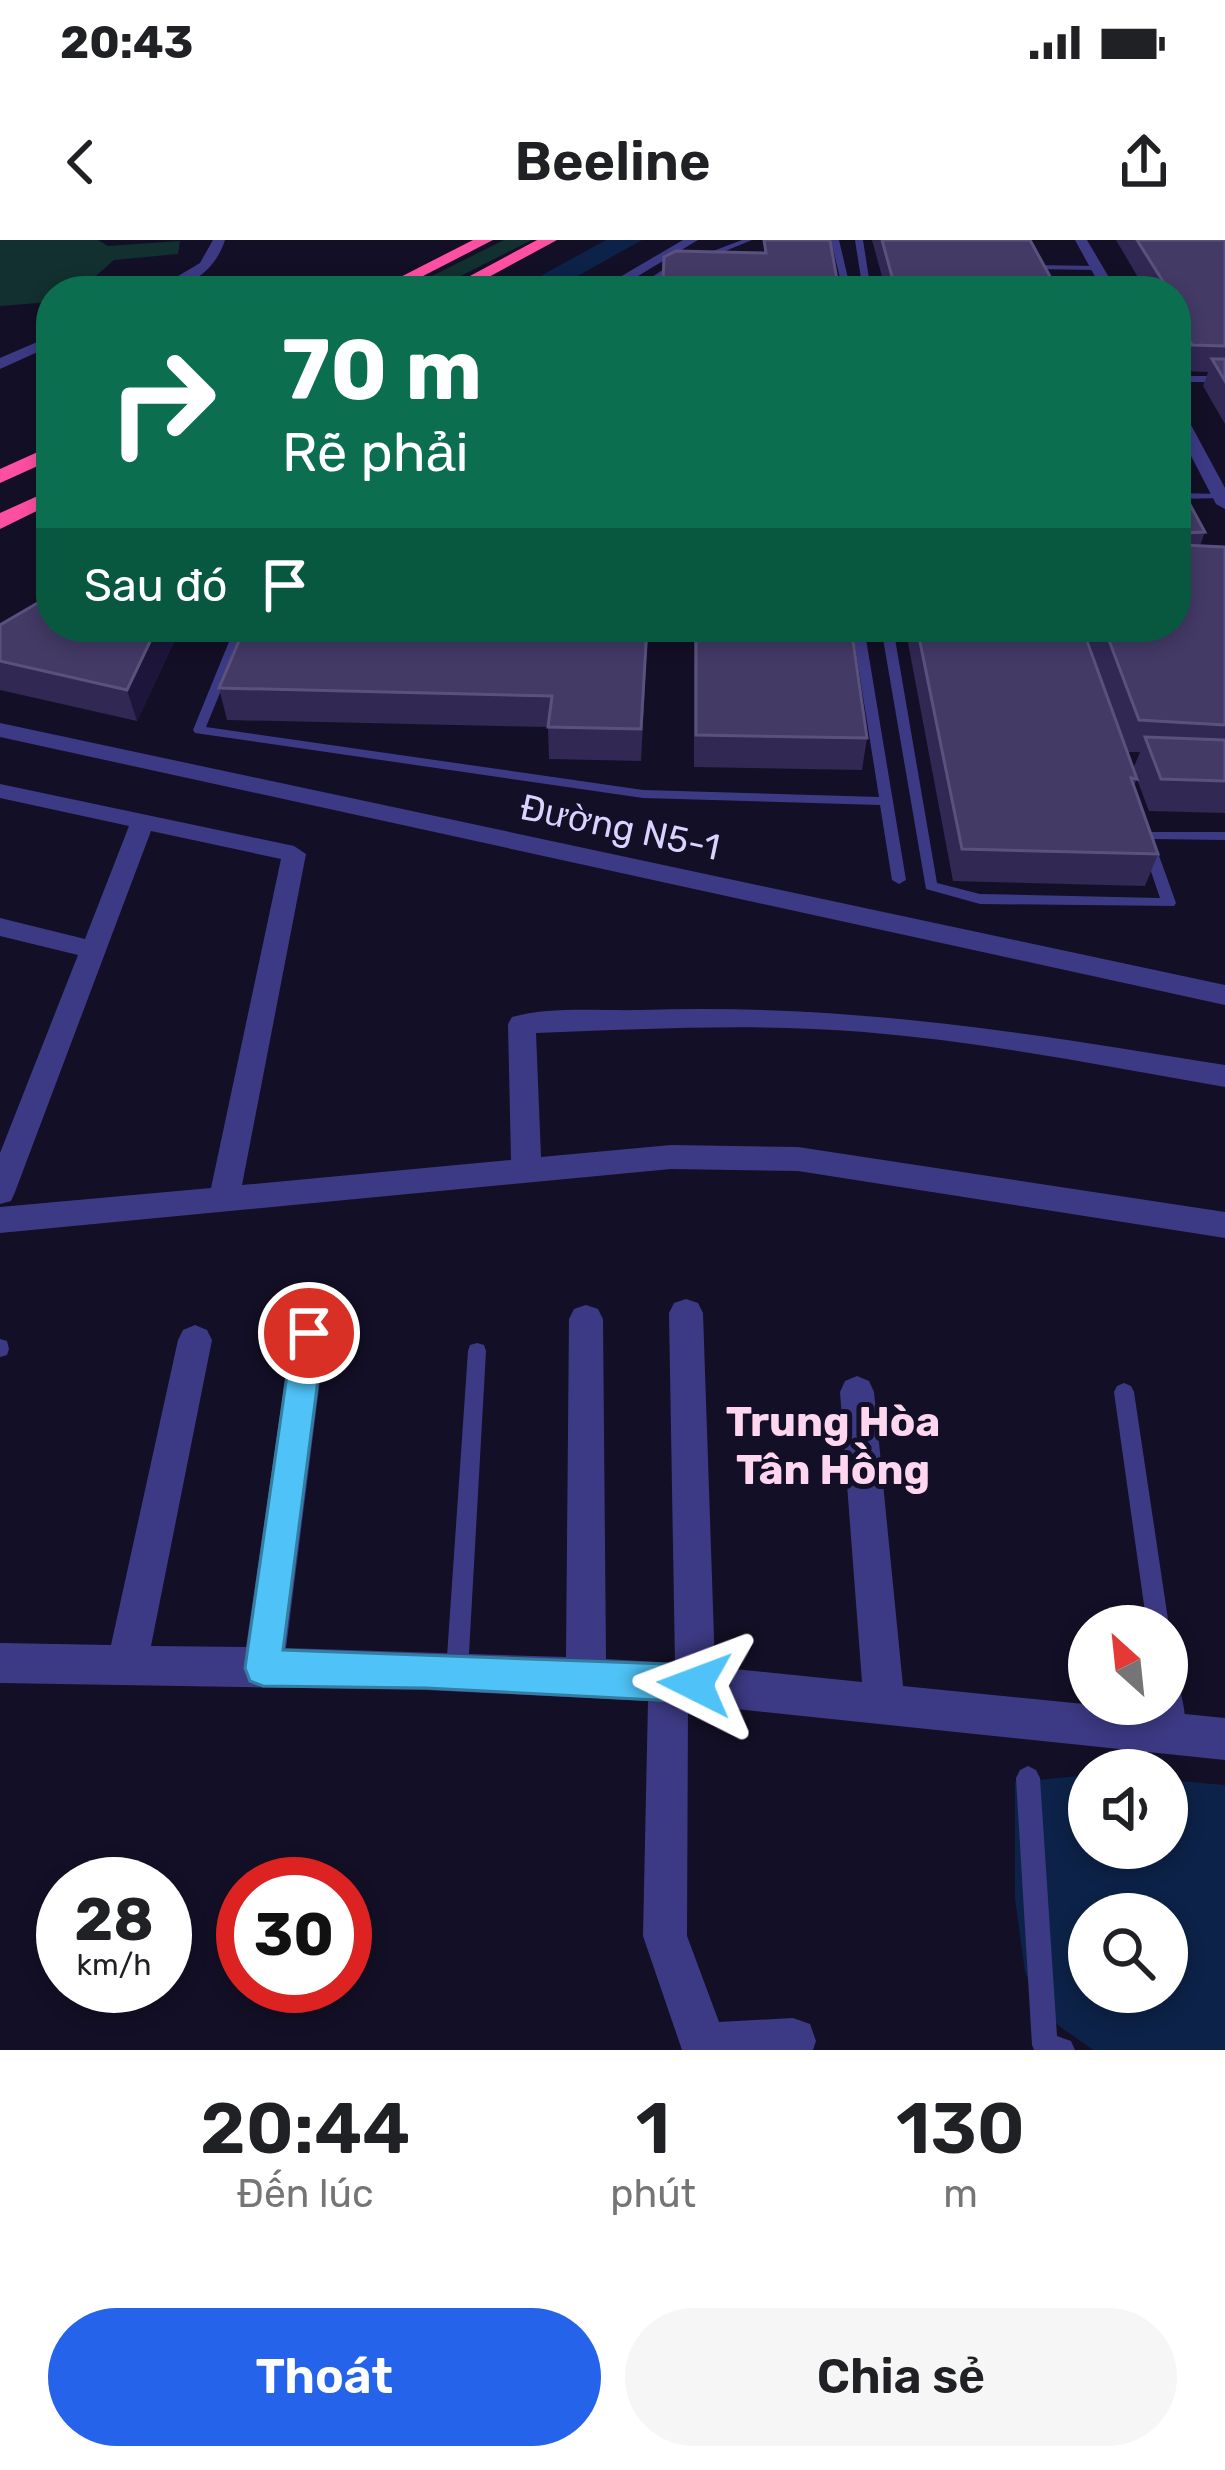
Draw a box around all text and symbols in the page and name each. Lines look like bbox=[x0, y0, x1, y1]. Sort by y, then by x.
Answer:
text: 20:43 bbox=[60, 16, 193, 69]
icon: back bbox=[48, 129, 114, 195]
icon: share bbox=[1111, 129, 1177, 195]
text: Beeline bbox=[514, 130, 711, 194]
text: 70 m bbox=[282, 320, 482, 420]
icon: right bbox=[84, 324, 240, 480]
text: Rẽ phải bbox=[282, 421, 469, 485]
icon: arrive bbox=[252, 552, 318, 618]
text: Sau đó bbox=[84, 559, 228, 612]
street label: Đường N5-1 bbox=[516, 785, 724, 869]
pin bbox=[258, 1282, 360, 1384]
icon: arrive bbox=[276, 1300, 342, 1366]
district label: Trung Hòa Tân Hồng bbox=[726, 1397, 940, 1495]
north arrow bbox=[1068, 1605, 1188, 1725]
map controls bbox=[1068, 1605, 1188, 2013]
position arrow bbox=[632, 1621, 758, 1747]
button: sound bbox=[1068, 1749, 1188, 1869]
speed limit sign: 30 bbox=[216, 1857, 372, 2013]
text: 28 bbox=[74, 1884, 154, 1955]
button: search bbox=[1068, 1893, 1188, 2013]
text: km/h bbox=[77, 1947, 151, 1983]
text: 20:44 bbox=[200, 2086, 410, 2171]
text: 1 bbox=[636, 2086, 670, 2171]
text: 130 bbox=[896, 2086, 1025, 2171]
text: Đến lúc bbox=[237, 2171, 373, 2217]
text: phút bbox=[610, 2171, 696, 2217]
text: m bbox=[943, 2171, 978, 2217]
button: Thoát bbox=[48, 2308, 601, 2446]
button: Chia sẻ bbox=[625, 2308, 1177, 2446]

